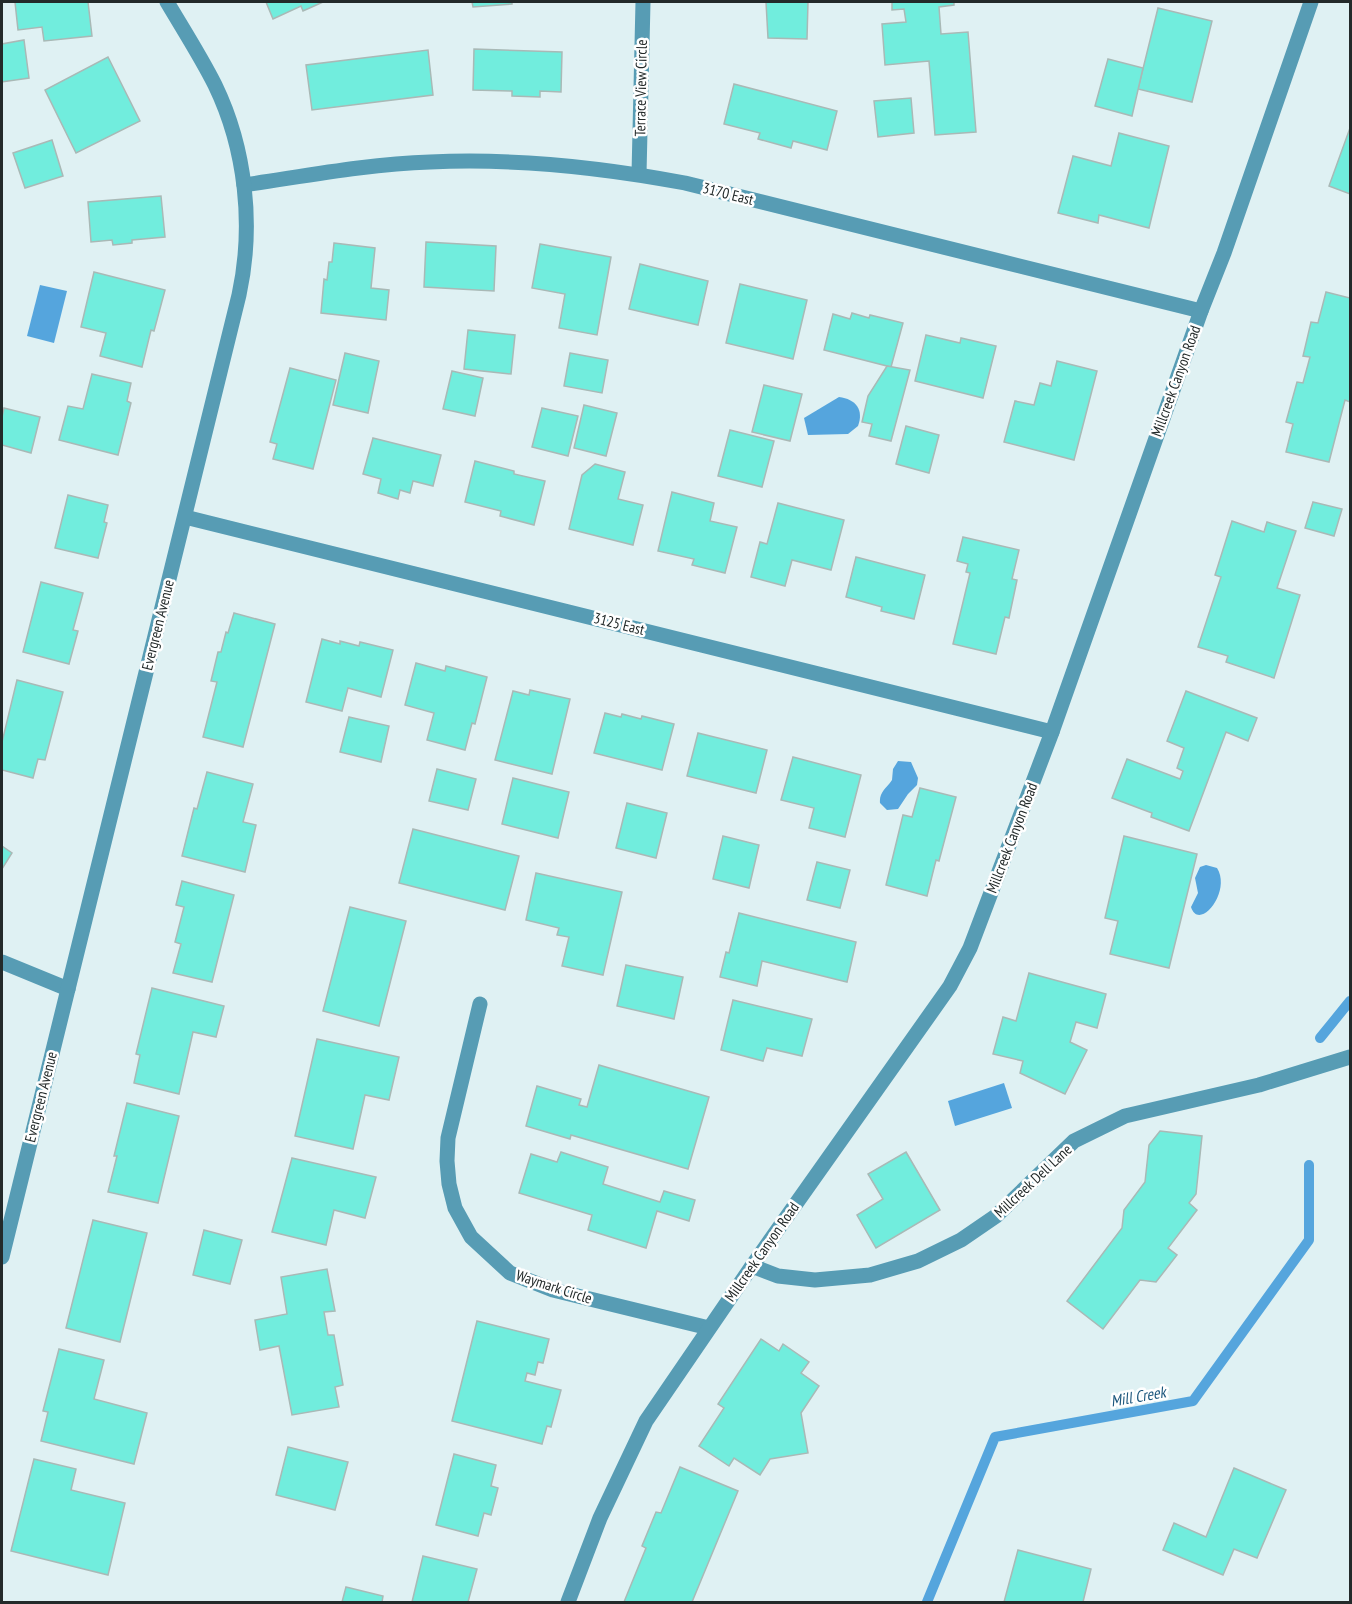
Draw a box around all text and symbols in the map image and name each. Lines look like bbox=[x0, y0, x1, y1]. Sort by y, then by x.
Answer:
street label: Terrace View Circle bbox=[630, 39, 651, 137]
street label: 3170 East bbox=[701, 178, 756, 209]
street label: Millcreek Canyon Road bbox=[1147, 323, 1204, 439]
street label: Evergreen Avenue bbox=[137, 578, 178, 672]
street label: 3125 East bbox=[592, 608, 647, 639]
street label: Millcreek Canyon Road bbox=[982, 780, 1041, 896]
street label: Evergreen Avenue bbox=[20, 1050, 61, 1144]
street label: Millcreek Dell Lane bbox=[990, 1140, 1075, 1221]
street label: Millcreek Canyon Road bbox=[720, 1198, 803, 1305]
street label: Waymark Circle bbox=[514, 1265, 595, 1308]
water label: Mill Creek bbox=[1109, 1381, 1169, 1411]

